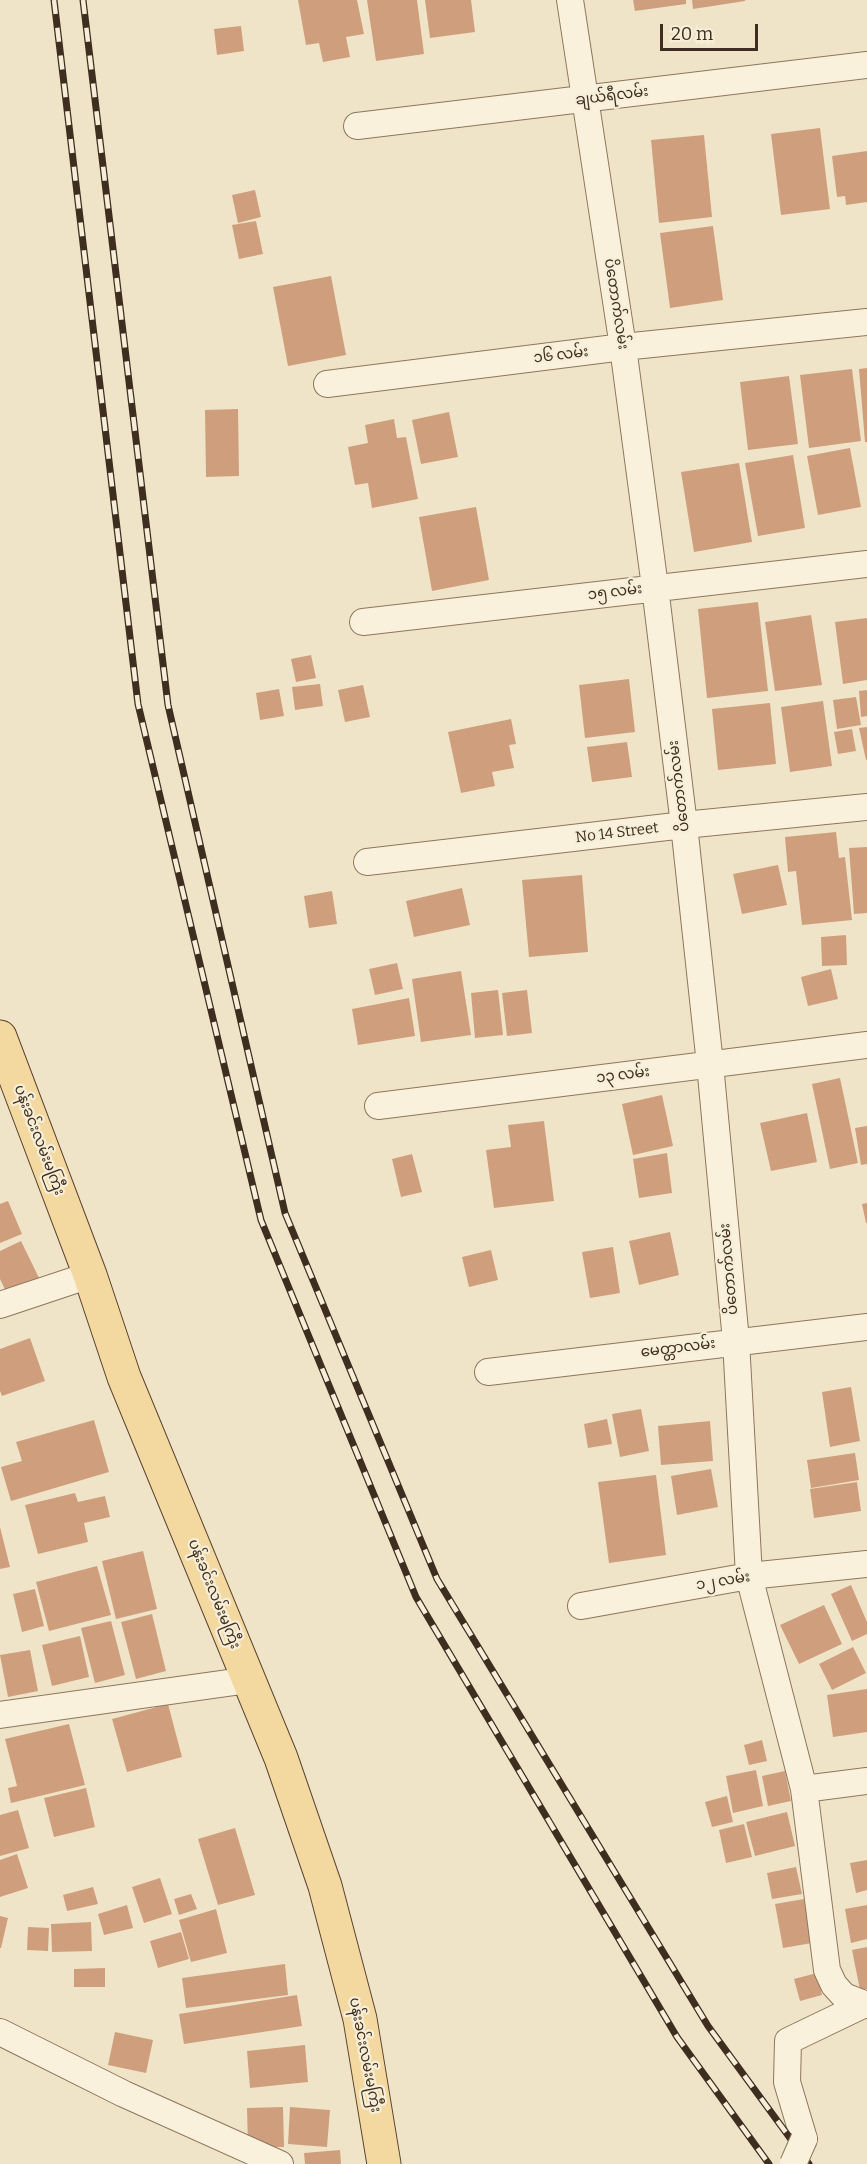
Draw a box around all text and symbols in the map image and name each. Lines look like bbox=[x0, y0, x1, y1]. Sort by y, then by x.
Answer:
scale bar bbox=[663, 12, 760, 50]
text: 20 m bbox=[671, 23, 713, 45]
street label: ချယ်ရီလမ်း bbox=[574, 83, 650, 109]
street label: ပိတောက်လမ်း bbox=[600, 257, 632, 351]
street label: ၁၆ လမ်း bbox=[532, 343, 590, 367]
street label: ၁၅ လမ်း bbox=[587, 580, 643, 604]
street label: ပိတောက်လမ်း bbox=[664, 739, 694, 833]
street label: No 14 Street bbox=[574, 819, 660, 847]
street label: ၁၃ လမ်း bbox=[595, 1063, 651, 1087]
street label: ပန်းခင်းလမ်းမကြီး bbox=[10, 1082, 68, 1198]
street label: ပိတောက်လမ်း bbox=[716, 1222, 742, 1316]
street label: မေတ္တာလမ်း bbox=[640, 1334, 716, 1362]
street label: ပန်းခင်းလမ်းမကြီး bbox=[184, 1536, 244, 1652]
street label: ၁၂ လမ်း bbox=[695, 1568, 751, 1594]
street label: ပန်းခင်းလမ်းမကြီး bbox=[345, 1996, 385, 2114]

